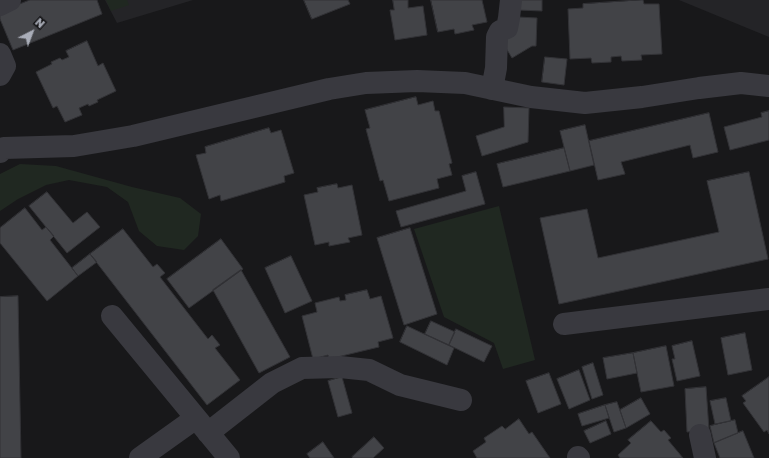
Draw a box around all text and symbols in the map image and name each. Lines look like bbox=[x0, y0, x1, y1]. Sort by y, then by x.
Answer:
north arrow bbox=[12, 12, 52, 52]
text: N bbox=[33, 15, 48, 30]

